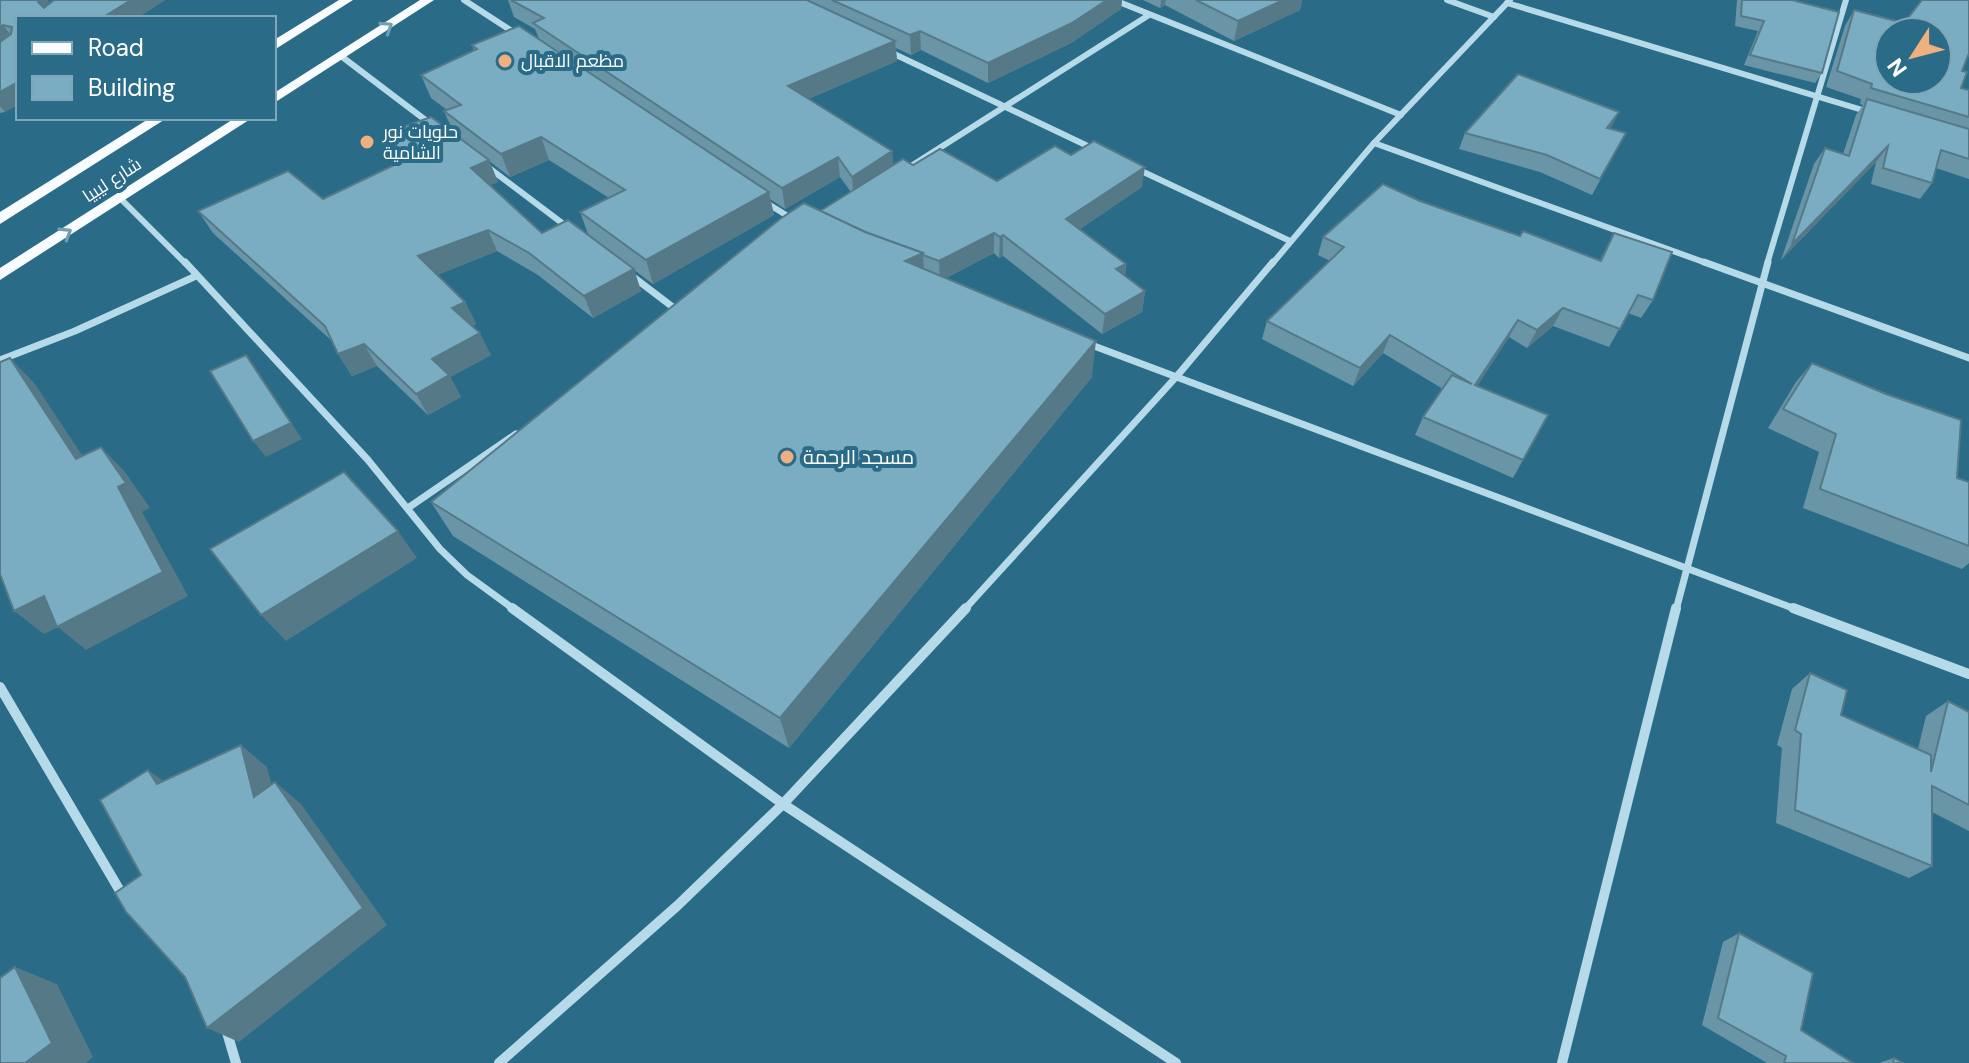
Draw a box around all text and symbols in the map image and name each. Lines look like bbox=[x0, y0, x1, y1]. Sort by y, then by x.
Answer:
legend bbox=[16, 16, 276, 120]
north arrow bbox=[1873, 16, 1953, 96]
one-way arrow bbox=[378, 21, 392, 36]
text: Road bbox=[88, 32, 144, 63]
place label: مظعم الاقبال bbox=[521, 49, 624, 73]
marker: مظعم الاقبال bbox=[496, 52, 514, 70]
text: N bbox=[1881, 52, 1914, 82]
text: Building bbox=[88, 72, 175, 103]
place label: حلويات نور الشامية bbox=[382, 120, 458, 165]
marker: حلويات نور الشامية bbox=[358, 133, 376, 151]
street label: شارع ليبيا bbox=[78, 152, 146, 208]
one-way arrow bbox=[57, 228, 72, 243]
place label: مسجد الرحمة bbox=[803, 444, 914, 470]
marker: مسجد الرحمة bbox=[778, 448, 796, 466]

